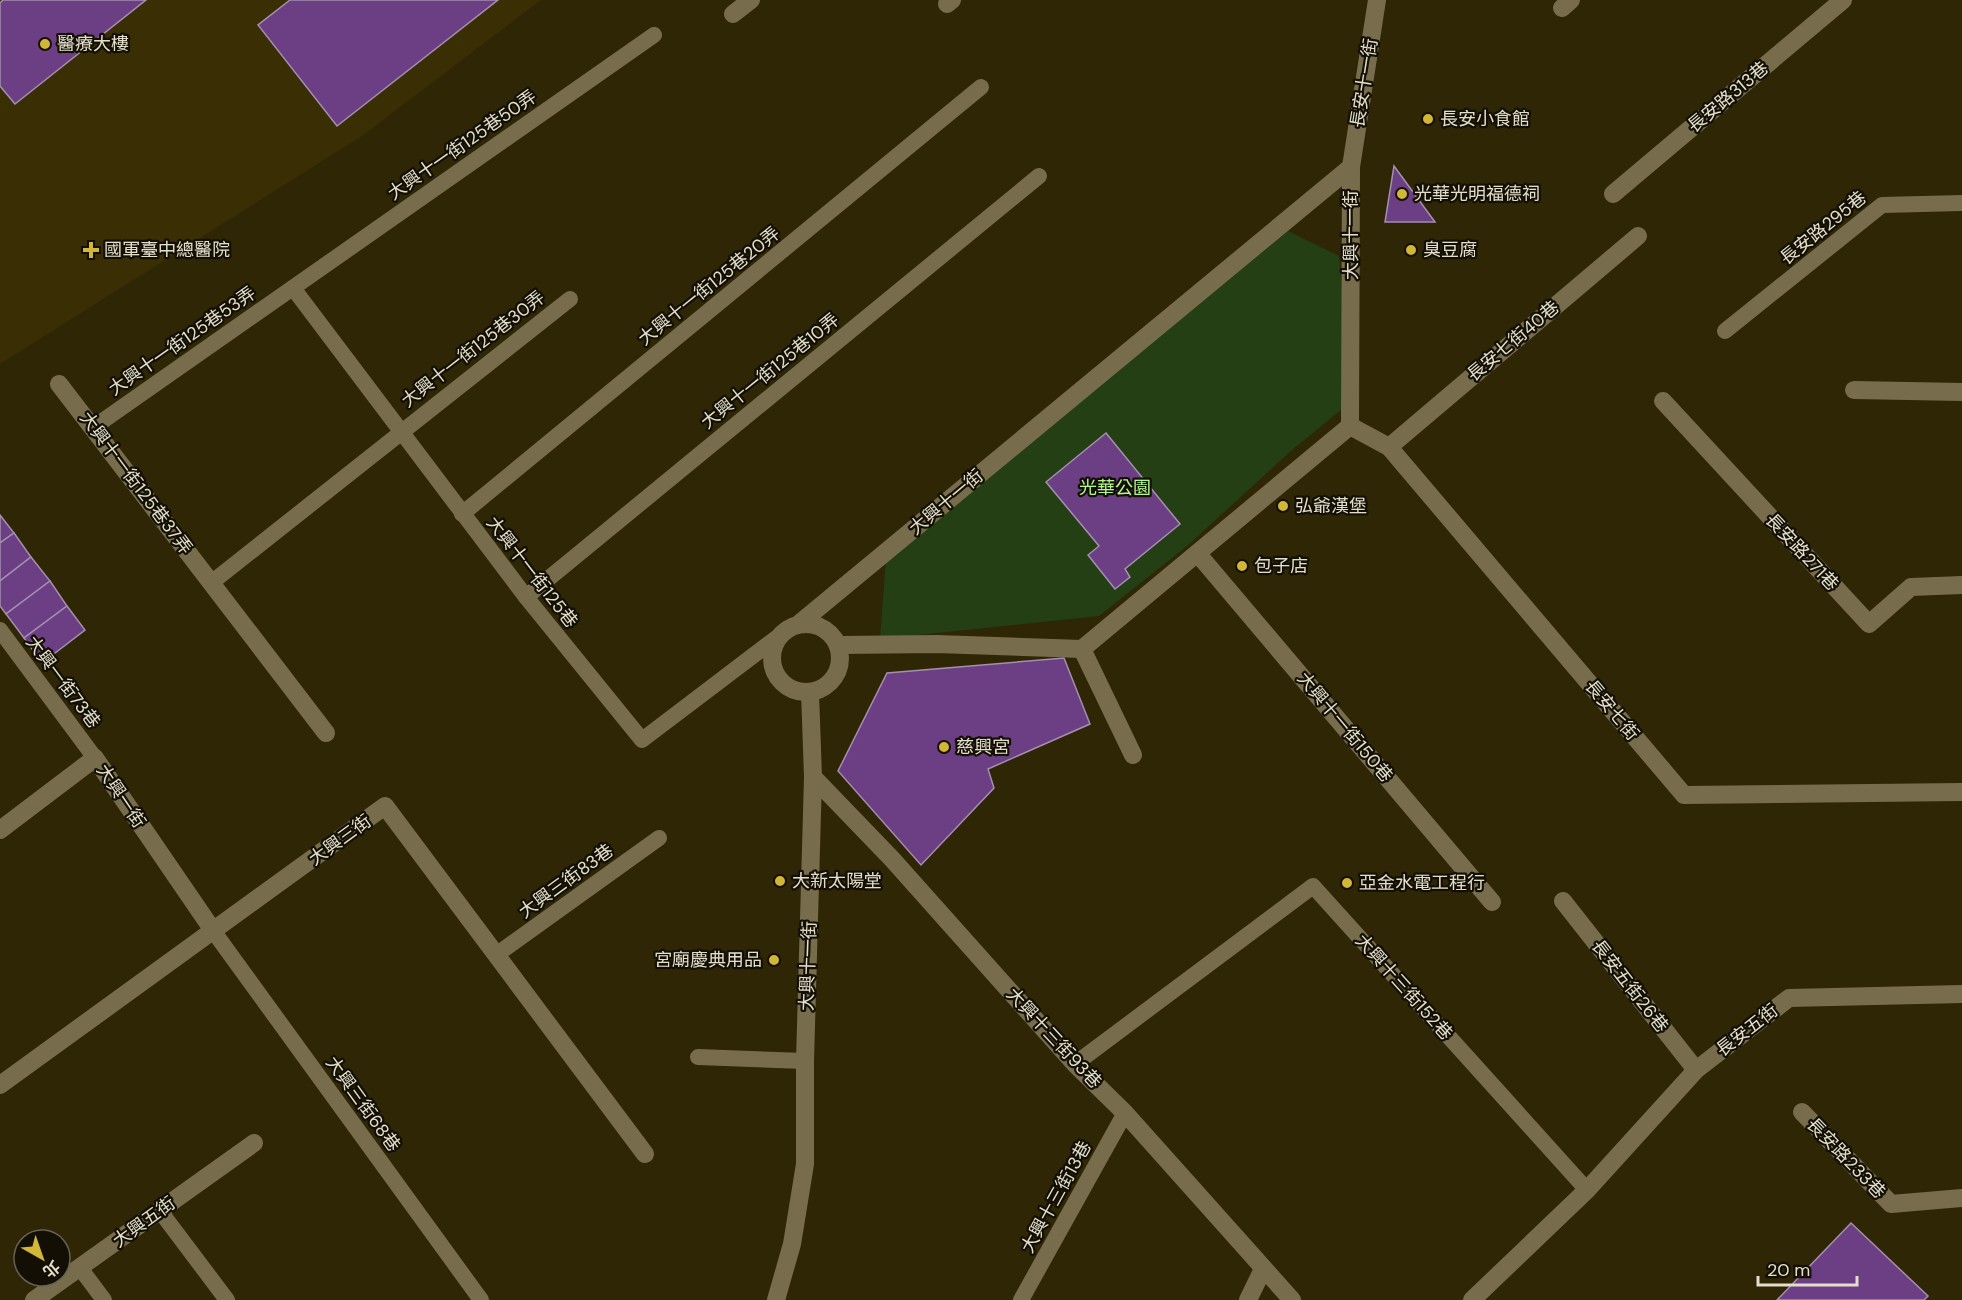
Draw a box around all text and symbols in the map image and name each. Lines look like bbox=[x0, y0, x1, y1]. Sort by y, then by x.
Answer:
place label: 醫療大樓 bbox=[57, 32, 129, 56]
marker: 醫療大樓 bbox=[38, 37, 52, 51]
street label: 長安十一街 bbox=[1345, 37, 1383, 129]
street label: 長安路313巷 bbox=[1683, 56, 1773, 138]
street label: 大興十一街125巷50弄 bbox=[383, 85, 541, 205]
place label: 長安小食館 bbox=[1440, 107, 1530, 131]
marker: 長安小食館 bbox=[1421, 112, 1435, 126]
place label: 光華光明福德祠 bbox=[1414, 182, 1540, 206]
street label: 長安路295巷 bbox=[1775, 186, 1871, 270]
marker: 光華光明福德祠 bbox=[1395, 187, 1409, 201]
street label: 大興十一街 bbox=[1339, 190, 1363, 280]
street label: 大興十一街125巷20弄 bbox=[633, 221, 785, 351]
place label: 國軍臺中總醫院 bbox=[104, 238, 230, 262]
place label: 臭豆腐 bbox=[1423, 238, 1477, 262]
marker: 國軍臺中總醫院 bbox=[82, 241, 100, 259]
marker: 臭豆腐 bbox=[1404, 243, 1418, 257]
street label: 大興十一街125巷53弄 bbox=[104, 281, 260, 401]
street label: 大興十一街125巷30弄 bbox=[396, 285, 550, 413]
street label: 長安七街40巷 bbox=[1462, 295, 1564, 387]
street label: 大興十一街125巷10弄 bbox=[696, 308, 844, 434]
street label: 大興十一街125巷37弄 bbox=[74, 407, 198, 559]
street label: 大興十一街 bbox=[904, 464, 988, 540]
park label: 光華公園 bbox=[1079, 476, 1151, 500]
place label: 弘爺漢堡 bbox=[1295, 494, 1367, 518]
marker: 弘爺漢堡 bbox=[1276, 499, 1290, 513]
street label: 長安路271巷 bbox=[1760, 508, 1844, 596]
street label: 大興十一街125巷 bbox=[481, 511, 583, 633]
place label: 包子店 bbox=[1254, 554, 1308, 578]
marker: 包子店 bbox=[1235, 559, 1249, 573]
street label: 大興一街73巷 bbox=[20, 631, 106, 733]
street label: 大興十一街150巷 bbox=[1292, 667, 1398, 787]
street label: 長安七街 bbox=[1580, 675, 1644, 745]
place label: 慈興宮 bbox=[956, 735, 1010, 759]
marker: 慈興宮 bbox=[937, 740, 951, 754]
street label: 大興一街 bbox=[91, 759, 151, 833]
street label: 大興三街 bbox=[304, 809, 376, 871]
street label: 大興三街83巷 bbox=[514, 838, 618, 924]
place label: 大新太陽堂 bbox=[792, 869, 882, 893]
place label: 亞金水電工程行 bbox=[1359, 871, 1485, 895]
marker: 大新太陽堂 bbox=[773, 874, 787, 888]
marker: 亞金水電工程行 bbox=[1340, 876, 1354, 890]
street label: 大興十一街 bbox=[794, 921, 822, 1011]
street label: 大興十三街152巷 bbox=[1350, 929, 1458, 1045]
street label: 長安五街26巷 bbox=[1586, 935, 1674, 1037]
place label: 宮廟慶典用品 bbox=[654, 948, 762, 972]
marker: 宮廟慶典用品 bbox=[767, 953, 781, 967]
street label: 大興十三街93巷 bbox=[1001, 982, 1107, 1094]
street label: 長安五街 bbox=[1711, 998, 1783, 1062]
street label: 大興三街68巷 bbox=[320, 1052, 406, 1156]
street label: 長安路233巷 bbox=[1801, 1112, 1891, 1204]
street label: 大興十三街13巷 bbox=[1015, 1137, 1097, 1257]
street label: 大興五街 bbox=[108, 1191, 180, 1253]
north arrow bbox=[12, 1228, 72, 1288]
scale bar bbox=[1758, 1249, 1857, 1287]
text: 北 bbox=[38, 1256, 64, 1282]
text: 20 m bbox=[1767, 1258, 1810, 1282]

